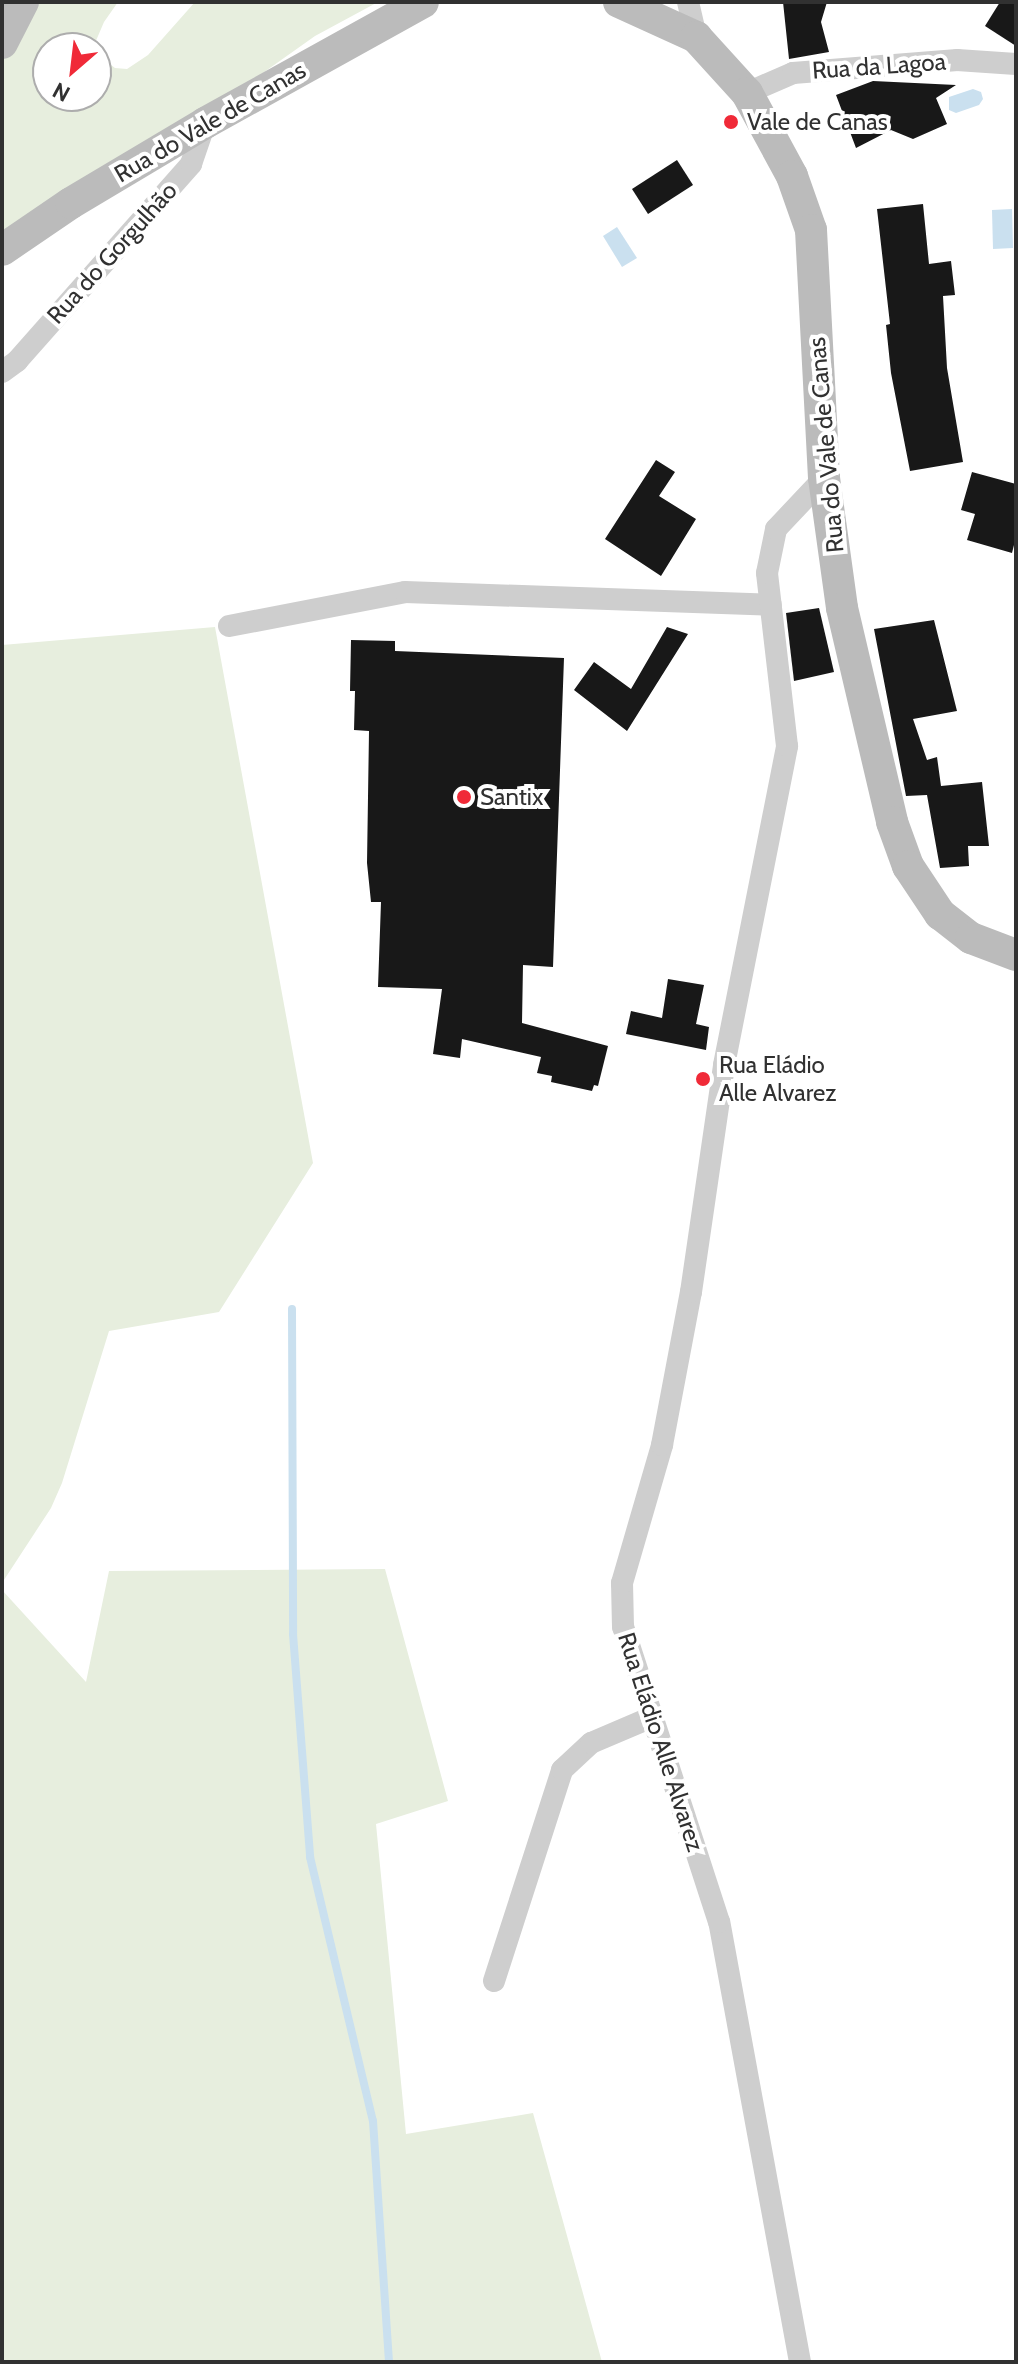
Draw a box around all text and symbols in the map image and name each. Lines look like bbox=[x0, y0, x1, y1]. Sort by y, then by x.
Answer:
north arrow bbox=[32, 32, 112, 112]
street label: Rua da Lagoa bbox=[811, 47, 947, 85]
street label: Rua do Vale de Canas bbox=[109, 55, 311, 189]
text: N bbox=[48, 76, 75, 107]
place label: Vale de Canas bbox=[747, 108, 888, 136]
marker: Vale de Canas bbox=[722, 113, 740, 131]
street label: Rua do Gorgulhão bbox=[41, 176, 183, 330]
street label: Rua do Vale de Canas bbox=[802, 336, 850, 554]
place label: Santix bbox=[480, 783, 543, 811]
marker: Santix bbox=[455, 788, 473, 806]
place label: Rua Eládio Alle Alvarez bbox=[719, 1051, 837, 1107]
marker: Rua Eládio Alle Alvarez bbox=[694, 1070, 712, 1088]
street label: Rua Eládio Alle Alvarez bbox=[612, 1629, 710, 1855]

